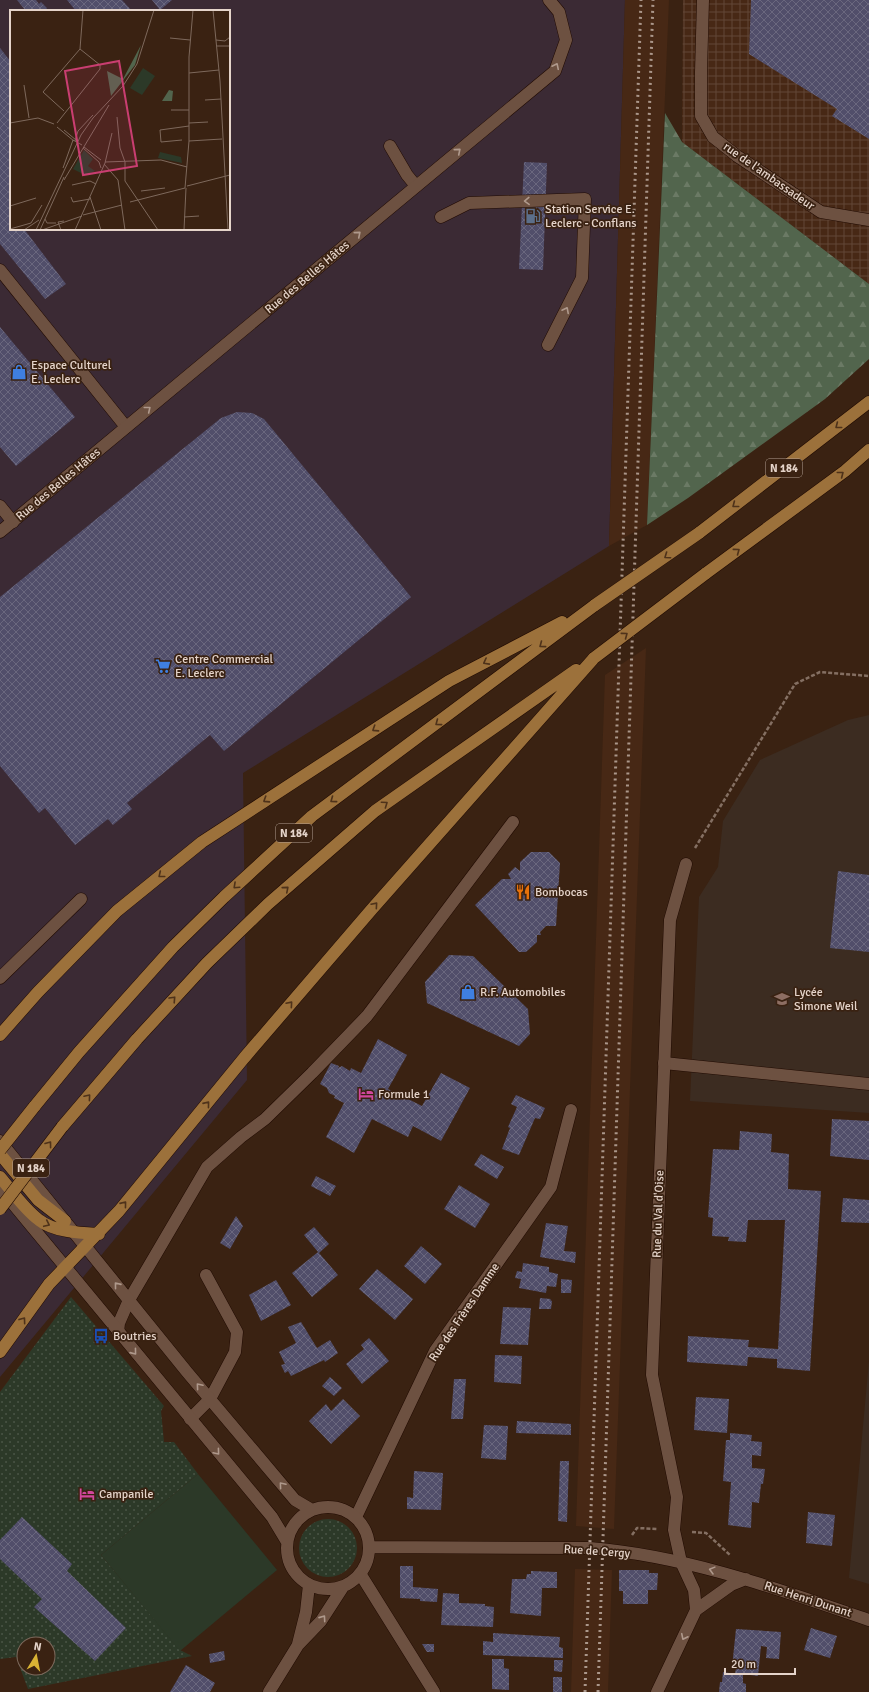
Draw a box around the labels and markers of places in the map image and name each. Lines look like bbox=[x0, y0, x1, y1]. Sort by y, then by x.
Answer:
place label: Station Service E. Leclerc - Conflans bbox=[545, 202, 637, 231]
fuel station icon: Station Service E. Leclerc - Conflans bbox=[524, 207, 542, 225]
place label: Espace Culturel E. Leclerc bbox=[31, 358, 112, 387]
shop icon: Espace Culturel E. Leclerc bbox=[10, 363, 28, 381]
place label: Centre Commercial E. Leclerc bbox=[175, 652, 274, 681]
supermarket icon: Centre Commercial E. Leclerc bbox=[154, 657, 172, 675]
restaurant icon: Bombocas bbox=[514, 883, 532, 901]
place label: Bombocas bbox=[535, 885, 588, 900]
shop icon: R.F. Automobiles bbox=[459, 983, 477, 1001]
place label: R.F. Automobiles bbox=[480, 985, 565, 1000]
place label: Lycée Simone Weil bbox=[794, 985, 858, 1014]
school or university icon: Lycée Simone Weil bbox=[773, 990, 791, 1008]
hotel icon: Formule 1 bbox=[357, 1085, 375, 1103]
place label: Formule 1 bbox=[378, 1087, 429, 1102]
bus stop icon: Boutries bbox=[92, 1327, 110, 1345]
place label: Boutries bbox=[113, 1329, 156, 1344]
hotel icon: Campanile bbox=[78, 1485, 96, 1503]
place label: Campanile bbox=[99, 1487, 153, 1502]

